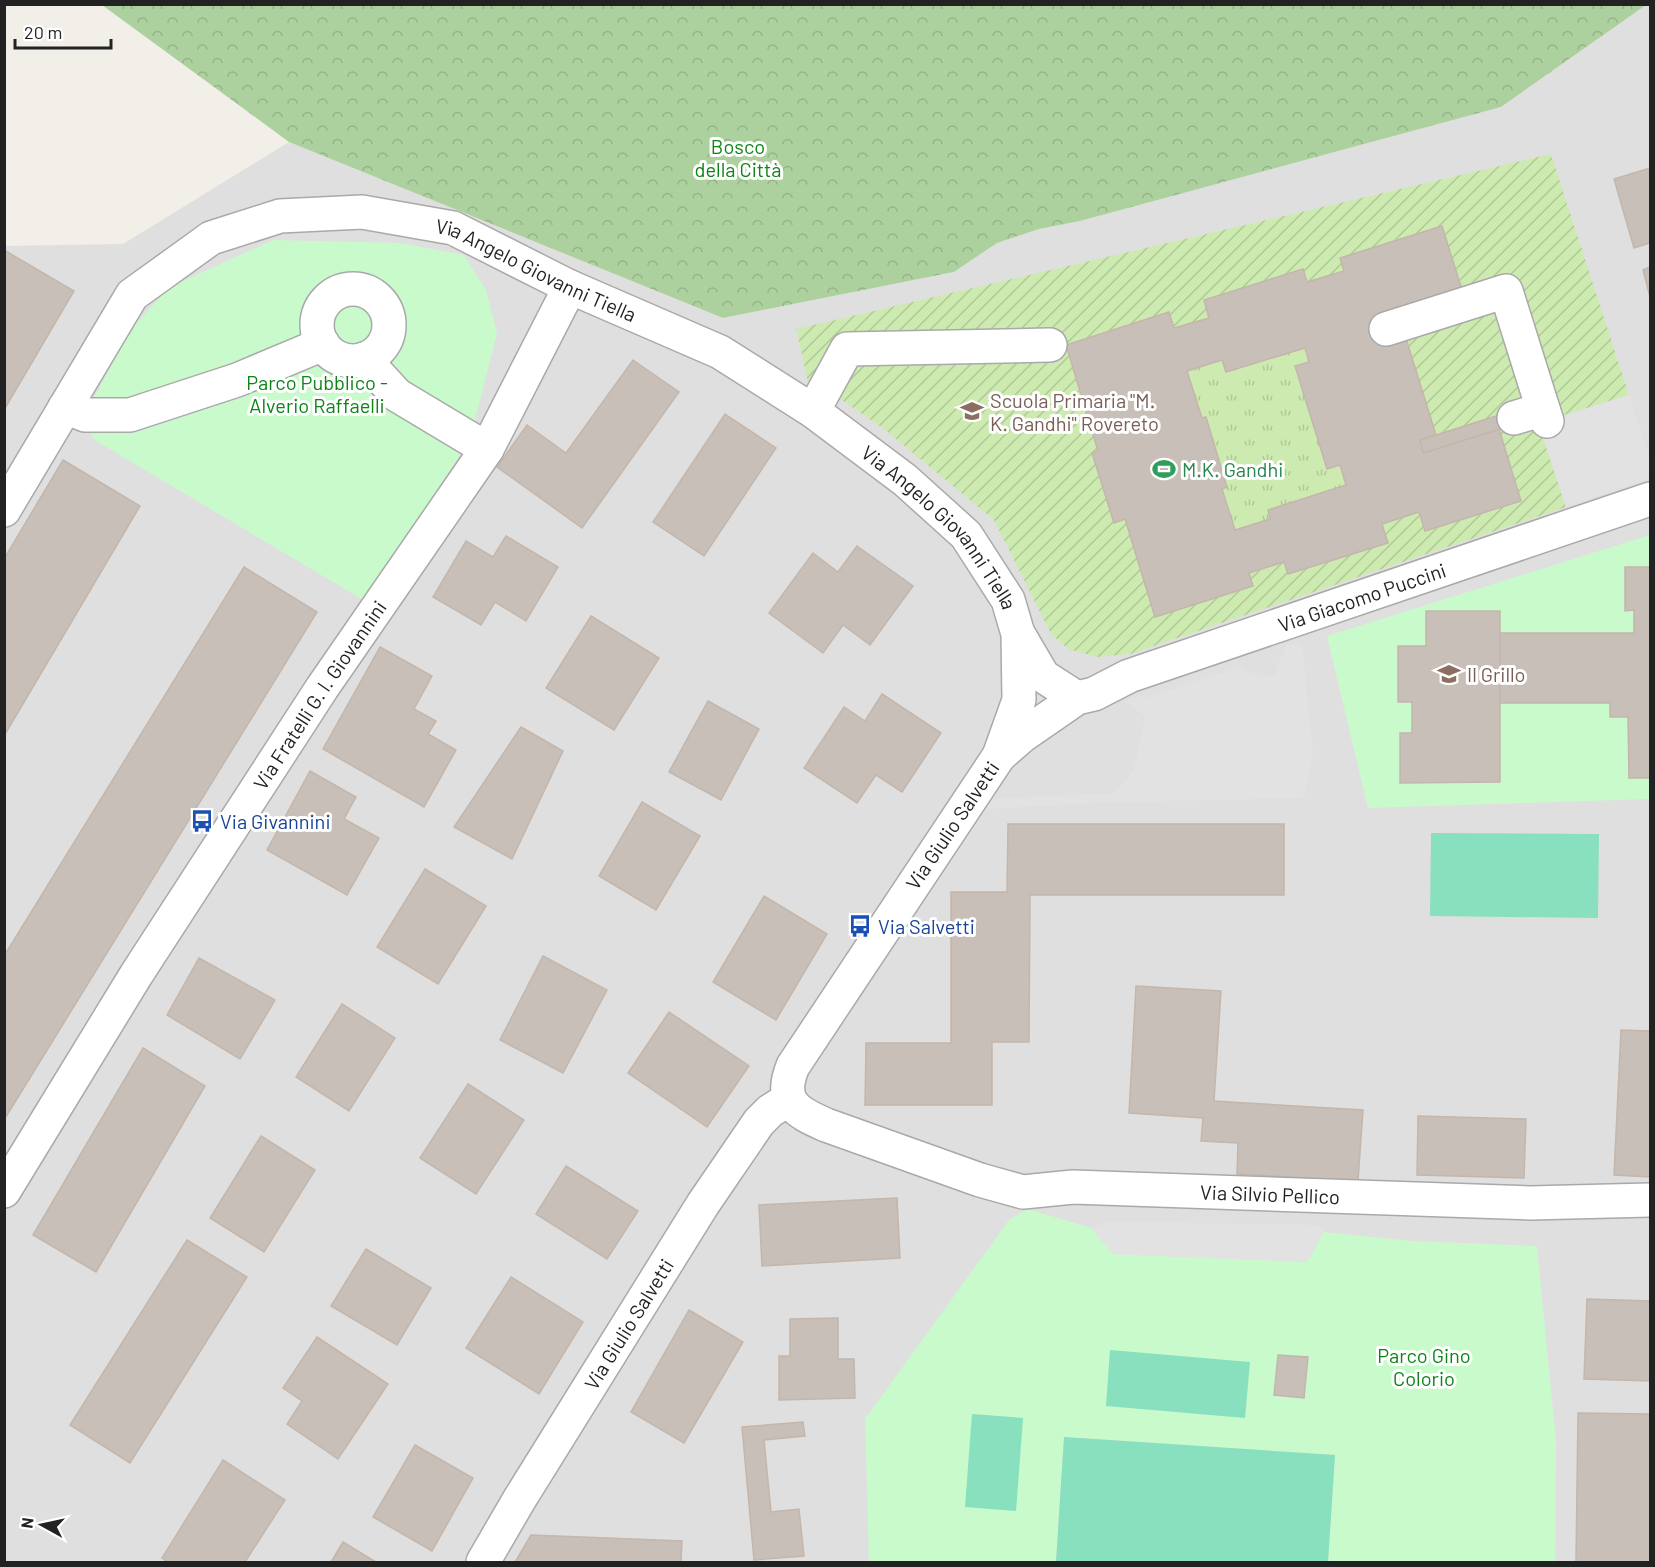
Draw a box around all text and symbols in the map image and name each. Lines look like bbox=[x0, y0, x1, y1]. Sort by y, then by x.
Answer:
scale bar bbox=[15, 12, 111, 50]
text: 20 m bbox=[24, 21, 62, 43]
park label: Bosco della Città bbox=[695, 134, 782, 181]
street label: Via Angelo Giovanni Tiella bbox=[434, 213, 640, 326]
park label: Parco Pubblico - Alverio Raffaelli bbox=[246, 370, 388, 417]
place label: Scuola Primaria "M. K. Gandhi" Rovereto bbox=[990, 388, 1159, 435]
school or university icon: Scuola Primaria "M. K. Gandhi" Rovereto bbox=[959, 398, 985, 424]
street label: Via Angelo Giovanni Tiella bbox=[857, 440, 1022, 612]
sports icon: M.K. Gandhi bbox=[1151, 456, 1177, 482]
place label: M.K. Gandhi bbox=[1182, 457, 1283, 481]
street label: Via Giacomo Puccini bbox=[1275, 557, 1449, 637]
street label: Via Fratelli G. I. Giovannini bbox=[248, 596, 391, 794]
school or university icon: Il Grillo bbox=[1436, 661, 1462, 687]
place label: Il Grillo bbox=[1467, 662, 1526, 686]
street label: Via Giulio Salvetti bbox=[900, 756, 1004, 894]
bus stop icon: Via Givannini bbox=[189, 808, 215, 834]
place label: Via Givannini bbox=[220, 809, 331, 833]
bus stop icon: Via Salvetti bbox=[847, 913, 873, 939]
place label: Via Salvetti bbox=[878, 914, 975, 938]
street label: Via Silvio Pellico bbox=[1200, 1179, 1340, 1208]
street label: Via Giulio Salvetti bbox=[579, 1254, 678, 1394]
park label: Parco Gino Colorio bbox=[1377, 1343, 1471, 1390]
north arrow bbox=[12, 1495, 72, 1555]
text: N bbox=[17, 1516, 37, 1529]

